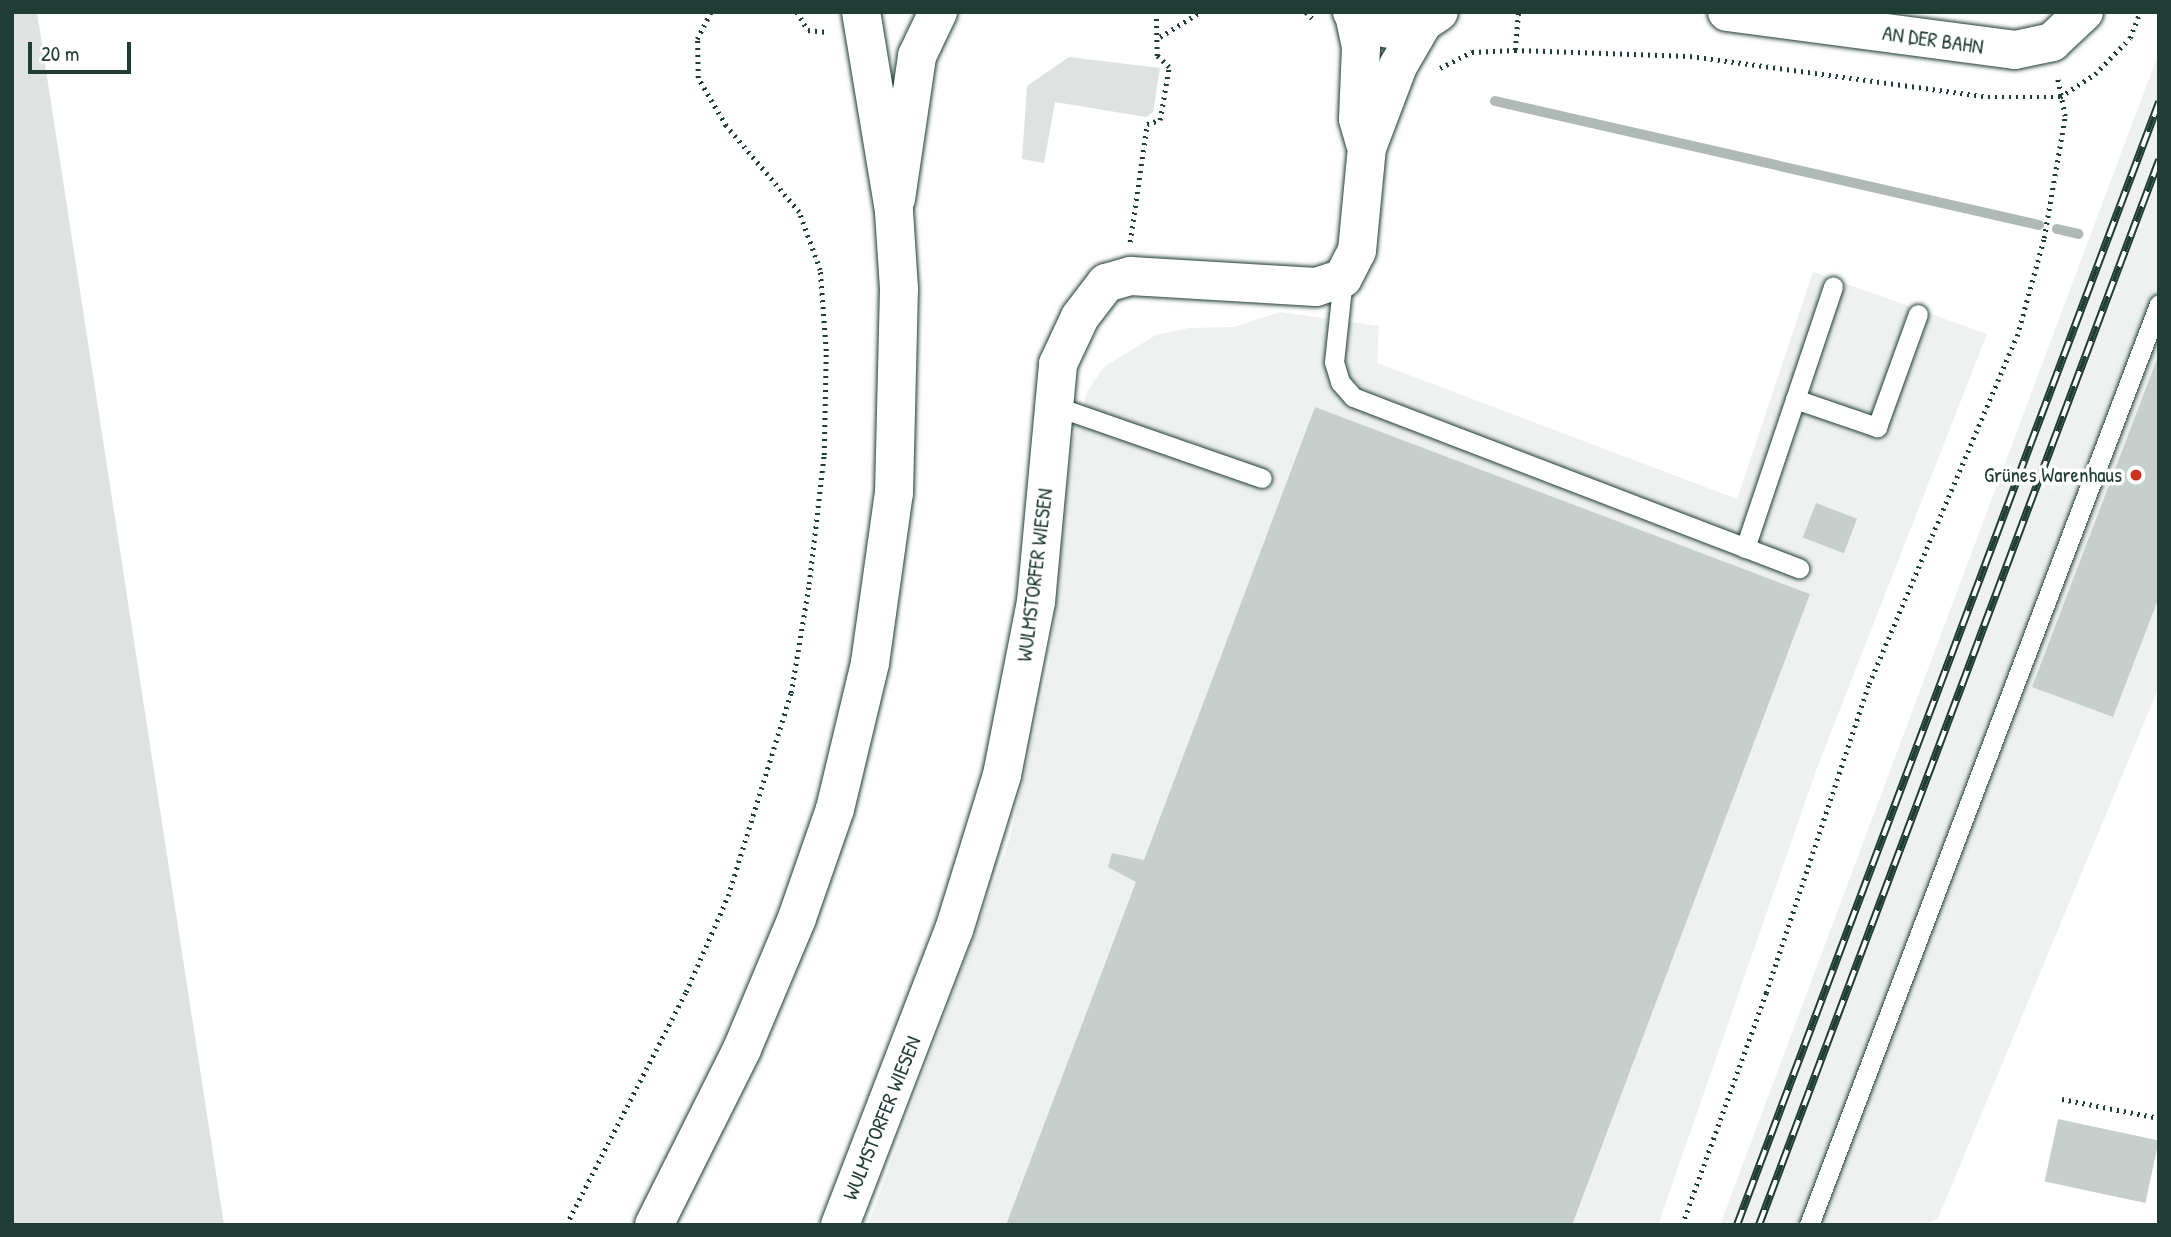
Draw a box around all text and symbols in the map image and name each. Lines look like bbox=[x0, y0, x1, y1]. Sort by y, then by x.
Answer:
street label: AN DER BAHN bbox=[1881, 20, 1985, 60]
scale bar bbox=[32, 28, 135, 72]
text: 20 m bbox=[41, 39, 79, 68]
place label: Grünes Warenhaus bbox=[1984, 462, 2122, 488]
marker: Grünes Warenhaus bbox=[2128, 467, 2144, 483]
street label: WULMSTORFER WIESEN bbox=[1012, 487, 1058, 663]
street label: WULMSTORFER WIESEN bbox=[838, 1033, 926, 1203]

